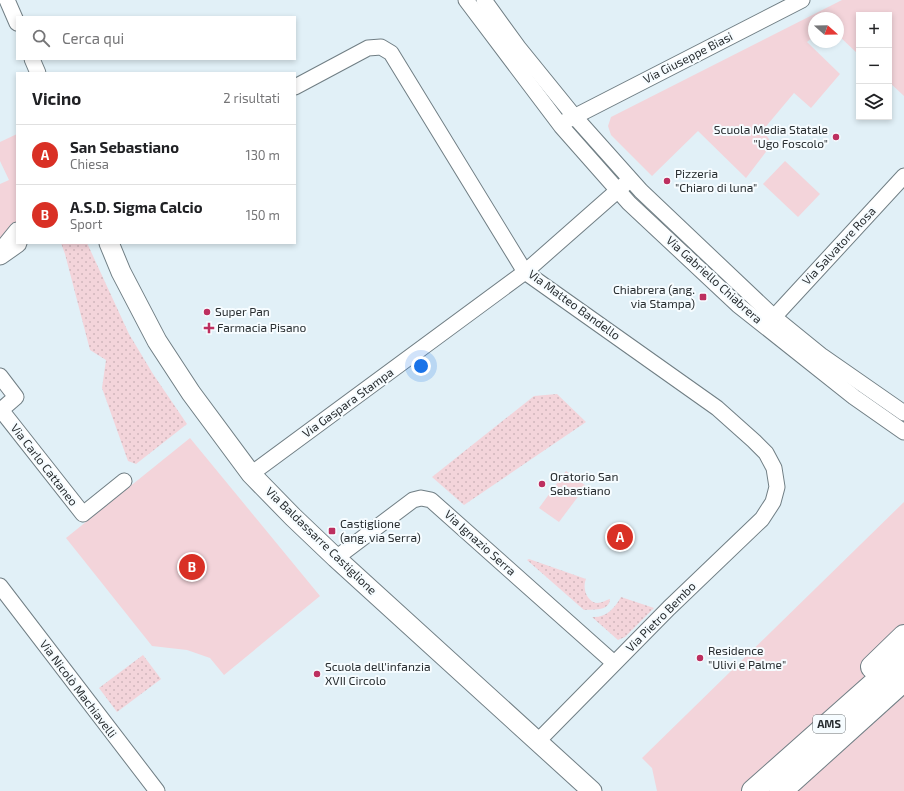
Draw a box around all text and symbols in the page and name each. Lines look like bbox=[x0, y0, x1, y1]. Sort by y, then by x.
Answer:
north arrow bbox=[808, 12, 844, 48]
map controls bbox=[856, 12, 892, 120]
button: + bbox=[856, 12, 892, 48]
search box bbox=[16, 16, 296, 60]
icon: search bbox=[30, 27, 52, 49]
street label: Via Giuseppe Biasi bbox=[640, 28, 735, 86]
text: Cerca qui bbox=[62, 29, 124, 47]
button: − bbox=[856, 48, 892, 84]
button: layers bbox=[856, 84, 892, 120]
text: Vicino bbox=[32, 88, 81, 108]
text: 2 risultati bbox=[223, 90, 280, 106]
place label: Scuola Media Statale "Ugo Foscolo" bbox=[714, 122, 828, 150]
marker: Scuola Media Statale "Ugo Foscolo" bbox=[831, 132, 841, 142]
text: San Sebastiano bbox=[70, 138, 179, 156]
text: A bbox=[41, 147, 49, 163]
text: 130 m bbox=[245, 147, 280, 163]
text: Chiesa bbox=[70, 156, 109, 172]
place label: Pizzeria "Chiaro di luna" bbox=[675, 166, 757, 194]
marker: Pizzeria "Chiaro di luna" bbox=[662, 176, 672, 186]
text: A.S.D. Sigma Calcio bbox=[70, 198, 203, 216]
street label: Via Salvatore Rosa bbox=[799, 204, 878, 287]
text: B bbox=[41, 207, 49, 223]
text: 150 m bbox=[246, 207, 280, 223]
text: Sport bbox=[70, 216, 102, 232]
street label: Via Gabriello Chiabrera bbox=[664, 233, 765, 326]
street label: Via Matteo Bandello bbox=[526, 266, 623, 342]
place label: Chiabrera (ang. via Stampa) bbox=[613, 282, 695, 310]
marker: Chiabrera (ang. via Stampa) bbox=[698, 292, 708, 302]
place label: Super Pan bbox=[215, 304, 270, 318]
marker: Super Pan bbox=[202, 307, 212, 317]
place label: Farmacia Pisano bbox=[217, 320, 307, 334]
marker: Farmacia Pisano bbox=[204, 323, 214, 333]
your location bbox=[411, 356, 431, 376]
street label: Via Gaspara Stampa bbox=[299, 364, 396, 440]
street label: Via Carlo Cattaneo bbox=[8, 421, 81, 508]
place label: Oratorio San Sebastiano bbox=[550, 469, 618, 497]
marker: Oratorio San Sebastiano bbox=[537, 479, 547, 489]
street label: Via Baldassarre Castiglione bbox=[263, 484, 380, 597]
street label: Via Ignazio Serra bbox=[442, 507, 519, 578]
place label: Castiglione (ang. via Serra) bbox=[340, 516, 421, 544]
pin: A bbox=[607, 522, 633, 552]
marker: Castiglione (ang. via Serra) bbox=[327, 526, 337, 536]
pin: B bbox=[179, 552, 205, 582]
street label: Via Pietro Bembo bbox=[623, 578, 698, 654]
street label: Via Nicolò Machiavelli bbox=[37, 637, 120, 740]
place label: Residence "Ulivi e Palme" bbox=[708, 643, 786, 671]
marker: Residence "Ulivi e Palme" bbox=[695, 653, 705, 663]
place label: Scuola dell'infanzia XVII Circolo bbox=[325, 659, 431, 687]
marker: Scuola dell'infanzia XVII Circolo bbox=[312, 669, 322, 679]
road number: AMS bbox=[813, 715, 845, 733]

